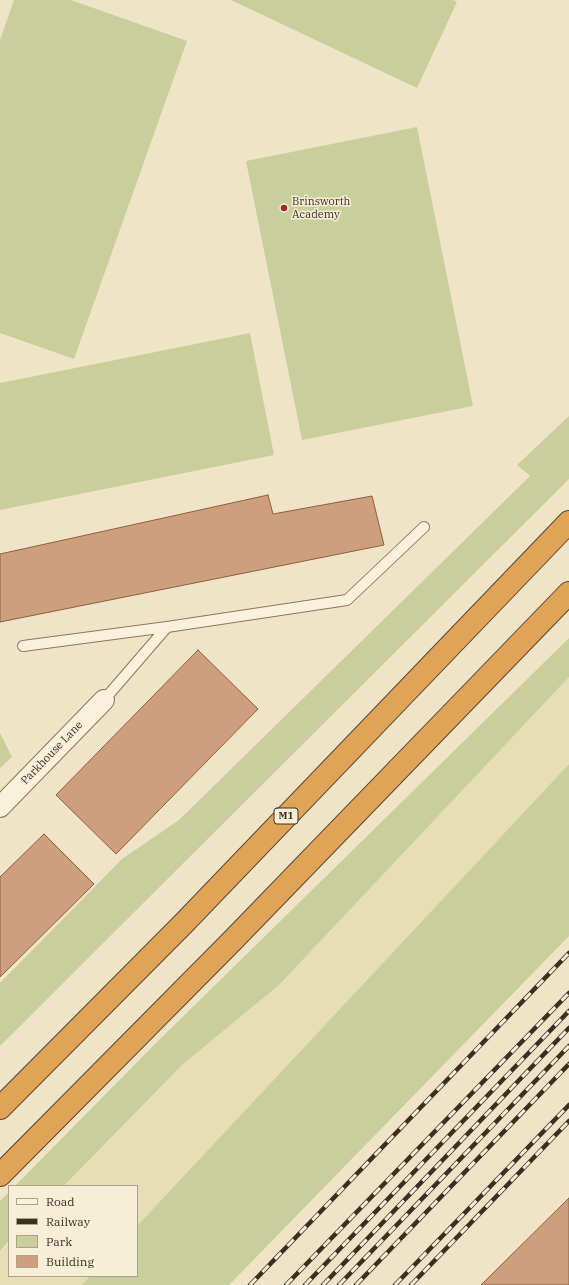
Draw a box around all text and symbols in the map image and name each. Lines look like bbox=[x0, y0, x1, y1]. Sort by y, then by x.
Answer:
place label: Brinsworth Academy bbox=[292, 195, 350, 221]
marker: Brinsworth Academy bbox=[279, 203, 289, 213]
street label: Parkhouse Lane bbox=[18, 719, 86, 787]
road number: M1 bbox=[274, 808, 298, 824]
legend bbox=[8, 1185, 138, 1277]
text: Road bbox=[46, 1194, 75, 1209]
text: Railway bbox=[46, 1214, 90, 1229]
text: Park bbox=[46, 1234, 72, 1249]
text: Building bbox=[46, 1254, 94, 1269]

